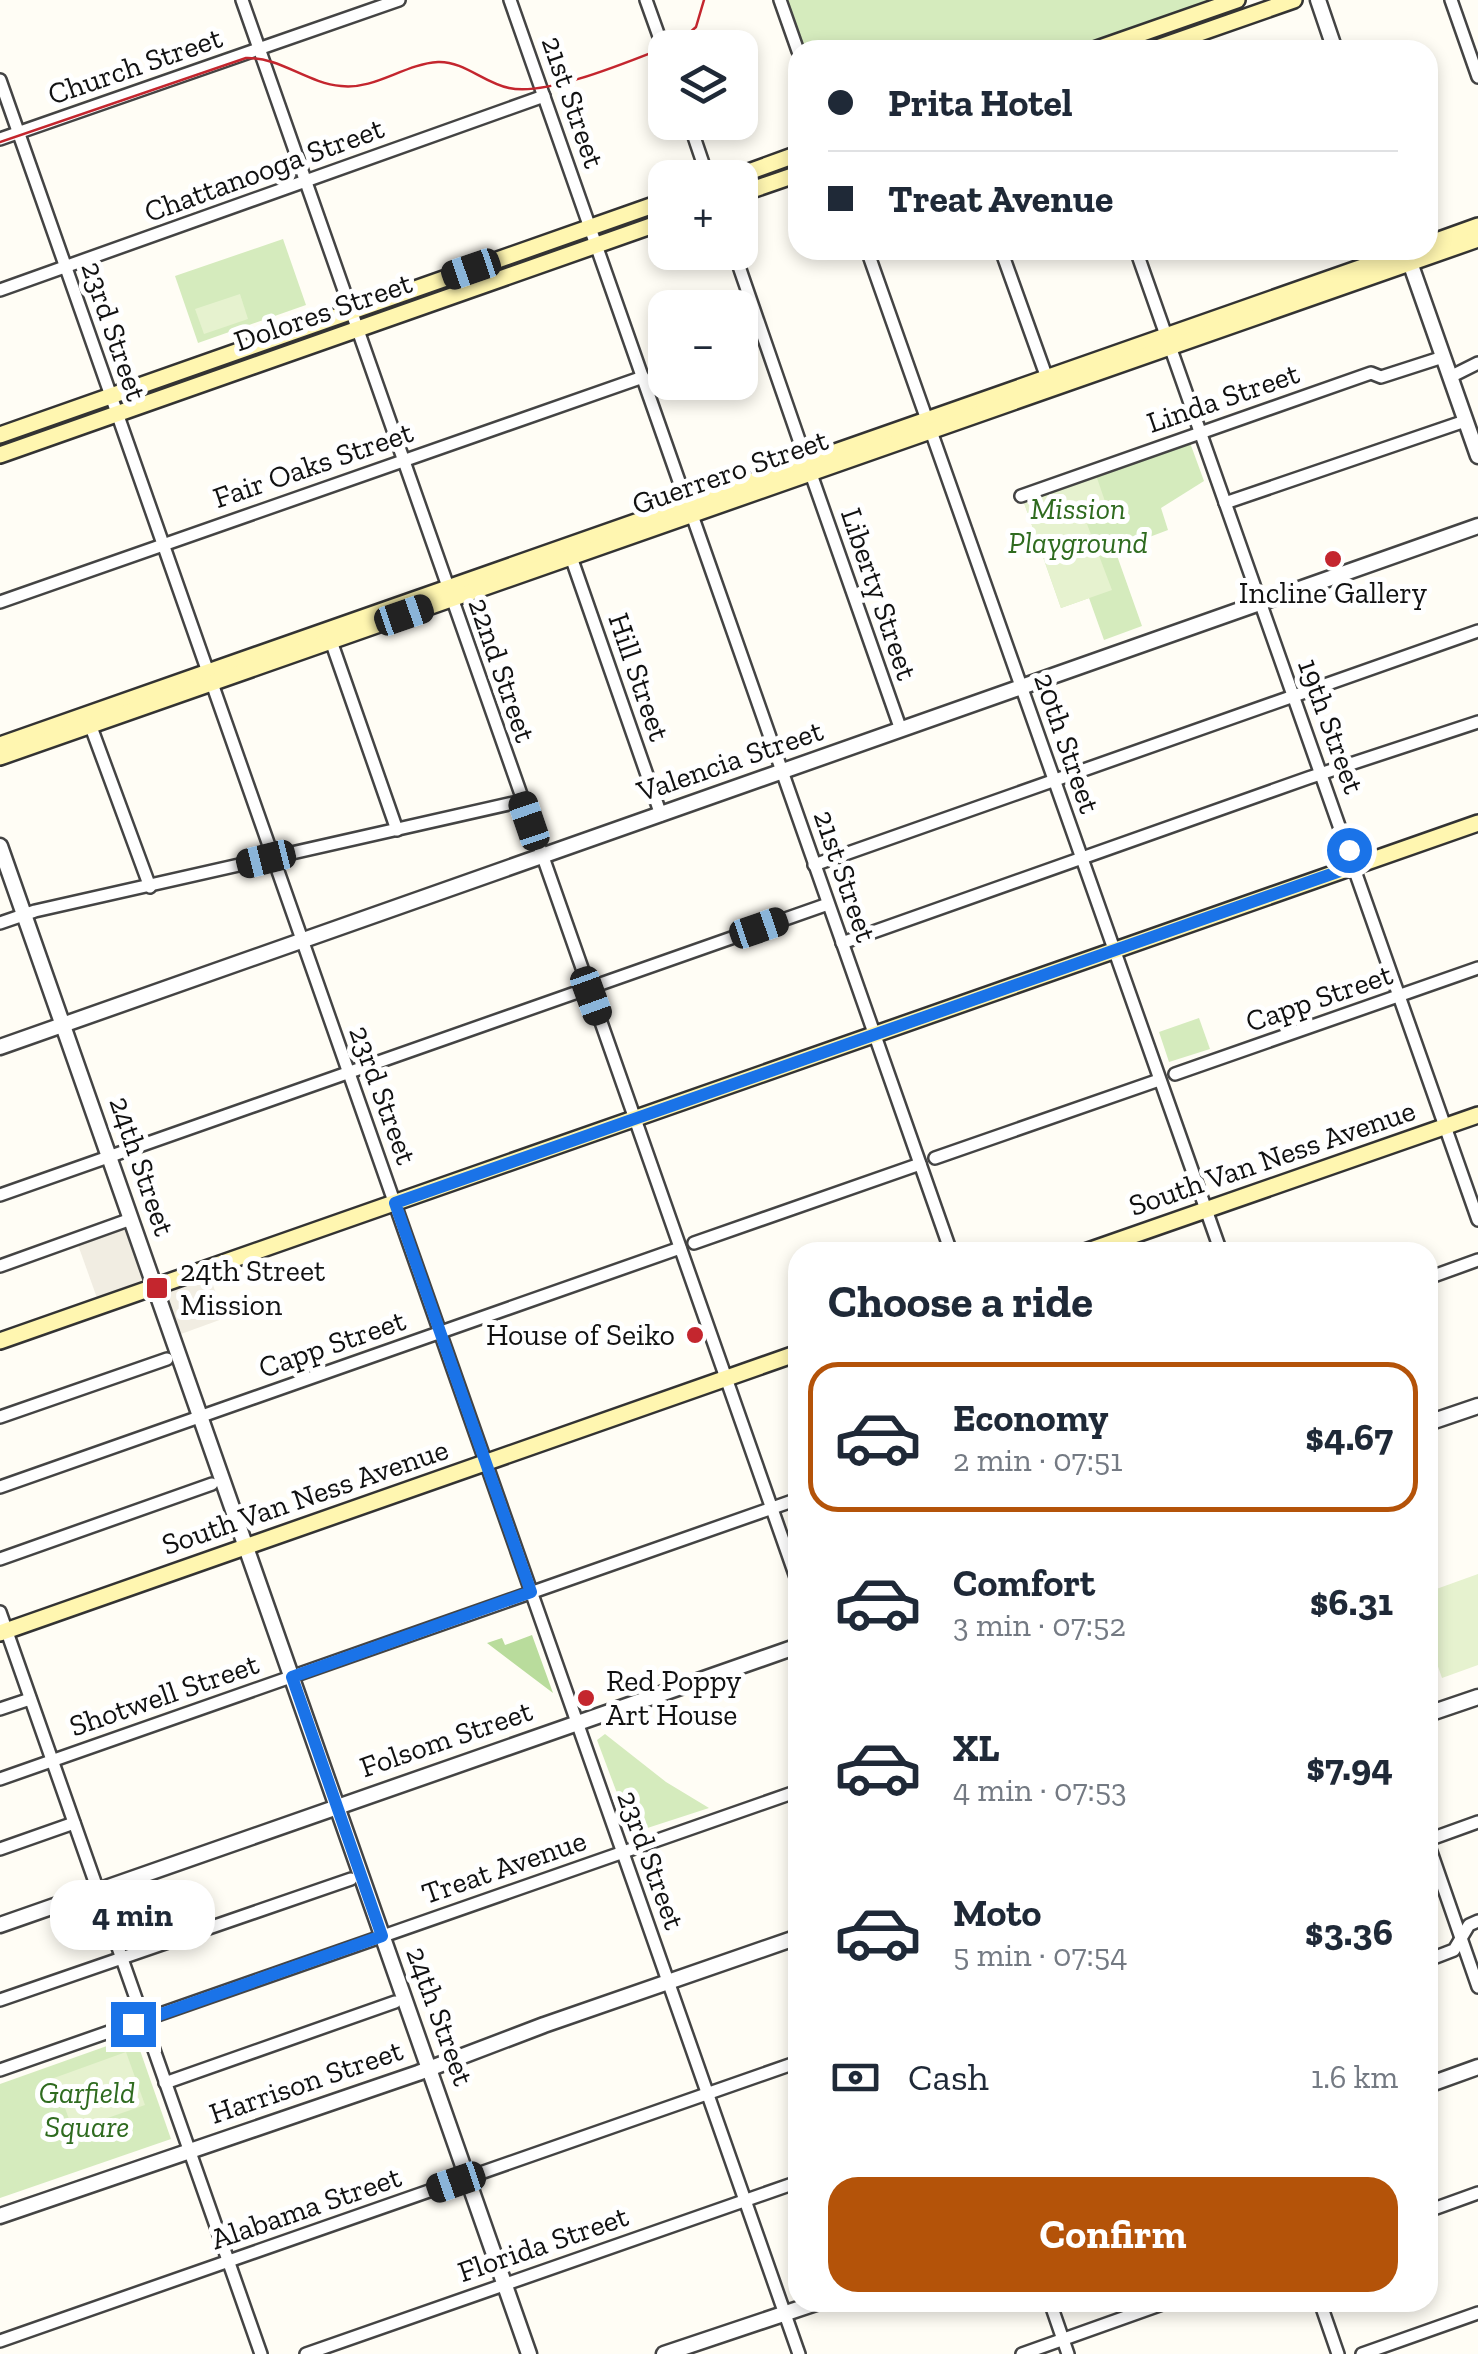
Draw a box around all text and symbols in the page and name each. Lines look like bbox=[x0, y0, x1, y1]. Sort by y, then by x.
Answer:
street label: Church Street bbox=[43, 19, 227, 113]
map controls bbox=[648, 30, 758, 400]
button: layers bbox=[648, 30, 758, 140]
street label: 21st Street bbox=[534, 31, 612, 173]
text: Prita Hotel bbox=[888, 80, 1073, 126]
street label: Chattanooga Street bbox=[139, 110, 389, 230]
button: + bbox=[648, 160, 758, 270]
text: Treat Avenue bbox=[888, 176, 1113, 222]
car bbox=[438, 245, 504, 293]
street label: 23rd Street bbox=[73, 257, 155, 405]
street label: Dolores Street bbox=[229, 265, 417, 359]
button: − bbox=[648, 290, 758, 400]
street label: Linda Street bbox=[1142, 355, 1304, 441]
street label: Fair Oaks Street bbox=[208, 414, 418, 516]
street label: Guerrero Street bbox=[627, 422, 833, 522]
park label: Mission Playground bbox=[1008, 491, 1148, 561]
street label: Liberty Street bbox=[833, 503, 925, 685]
marker: Incline Gallery bbox=[1322, 548, 1344, 570]
place label: Incline Gallery bbox=[1239, 575, 1428, 611]
car bbox=[371, 591, 437, 639]
street label: 22nd Street bbox=[460, 593, 544, 747]
street label: Hill Street bbox=[600, 608, 678, 746]
street label: 19th Street bbox=[1290, 654, 1372, 798]
street label: 20th Street bbox=[1026, 668, 1108, 818]
street label: Valencia Street bbox=[632, 712, 828, 810]
car bbox=[505, 788, 553, 854]
street label: 21st Street bbox=[806, 805, 884, 947]
route start bbox=[1327, 828, 1372, 873]
car bbox=[233, 837, 299, 881]
car bbox=[726, 904, 792, 952]
street label: Capp Street bbox=[1241, 956, 1397, 1040]
car bbox=[567, 963, 615, 1029]
street label: 23rd Street bbox=[341, 1021, 425, 1169]
street label: 24th Street bbox=[101, 1092, 183, 1240]
street label: South Van Ness Avenue bbox=[1124, 1092, 1420, 1224]
place label: 24th Street Mission bbox=[180, 1253, 325, 1323]
marker: 24th Street Mission bbox=[144, 1275, 170, 1301]
text: Choose a ride bbox=[828, 1275, 1093, 1329]
street label: Capp Street bbox=[254, 1302, 410, 1386]
place label: House of Seiko bbox=[486, 1317, 675, 1353]
marker: House of Seiko bbox=[684, 1324, 706, 1346]
icon: car bbox=[833, 1392, 923, 1482]
text: Economy bbox=[953, 1395, 1108, 1441]
text: $4.67 bbox=[1305, 1414, 1393, 1460]
street label: South Van Ness Avenue bbox=[157, 1431, 453, 1563]
text: 2 min · 07:51 bbox=[953, 1441, 1123, 1479]
icon: car bbox=[833, 1557, 923, 1647]
text: Comfort bbox=[953, 1560, 1095, 1606]
text: $6.31 bbox=[1310, 1579, 1393, 1625]
text: 3 min · 07:52 bbox=[953, 1606, 1126, 1644]
street label: Shotwell Street bbox=[65, 1646, 263, 1744]
place label: Red Poppy Art House bbox=[606, 1663, 742, 1733]
marker: Red Poppy Art House bbox=[575, 1687, 597, 1709]
street label: Folsom Street bbox=[355, 1693, 537, 1785]
icon: car bbox=[833, 1722, 923, 1812]
text: XL bbox=[953, 1725, 1000, 1771]
text: $7.94 bbox=[1306, 1744, 1393, 1790]
text: 4 min · 07:53 bbox=[953, 1771, 1127, 1809]
street label: 23rd Street bbox=[609, 1786, 693, 1934]
street label: Treat Avenue bbox=[417, 1822, 591, 1912]
callout: 4 min bbox=[51, 1879, 216, 1949]
icon: car bbox=[833, 1887, 923, 1977]
text: Moto bbox=[953, 1890, 1041, 1936]
text: 4 min bbox=[92, 1896, 173, 1934]
text: $3.36 bbox=[1305, 1909, 1393, 1955]
text: 5 min · 07:54 bbox=[953, 1936, 1127, 1974]
street label: 24th Street bbox=[398, 1942, 482, 2090]
route end bbox=[111, 2002, 156, 2047]
street label: Harrison Street bbox=[205, 2032, 407, 2132]
icon: cash bbox=[828, 2050, 883, 2105]
text: Cash bbox=[908, 2054, 989, 2100]
text: 1.6 km bbox=[1311, 2058, 1398, 2096]
park label: Garfield Square bbox=[39, 2075, 135, 2145]
car bbox=[423, 2158, 489, 2206]
street label: Alabama Street bbox=[206, 2159, 406, 2257]
button: Confirm bbox=[828, 2177, 1398, 2292]
street label: Florida Street bbox=[453, 2198, 633, 2290]

